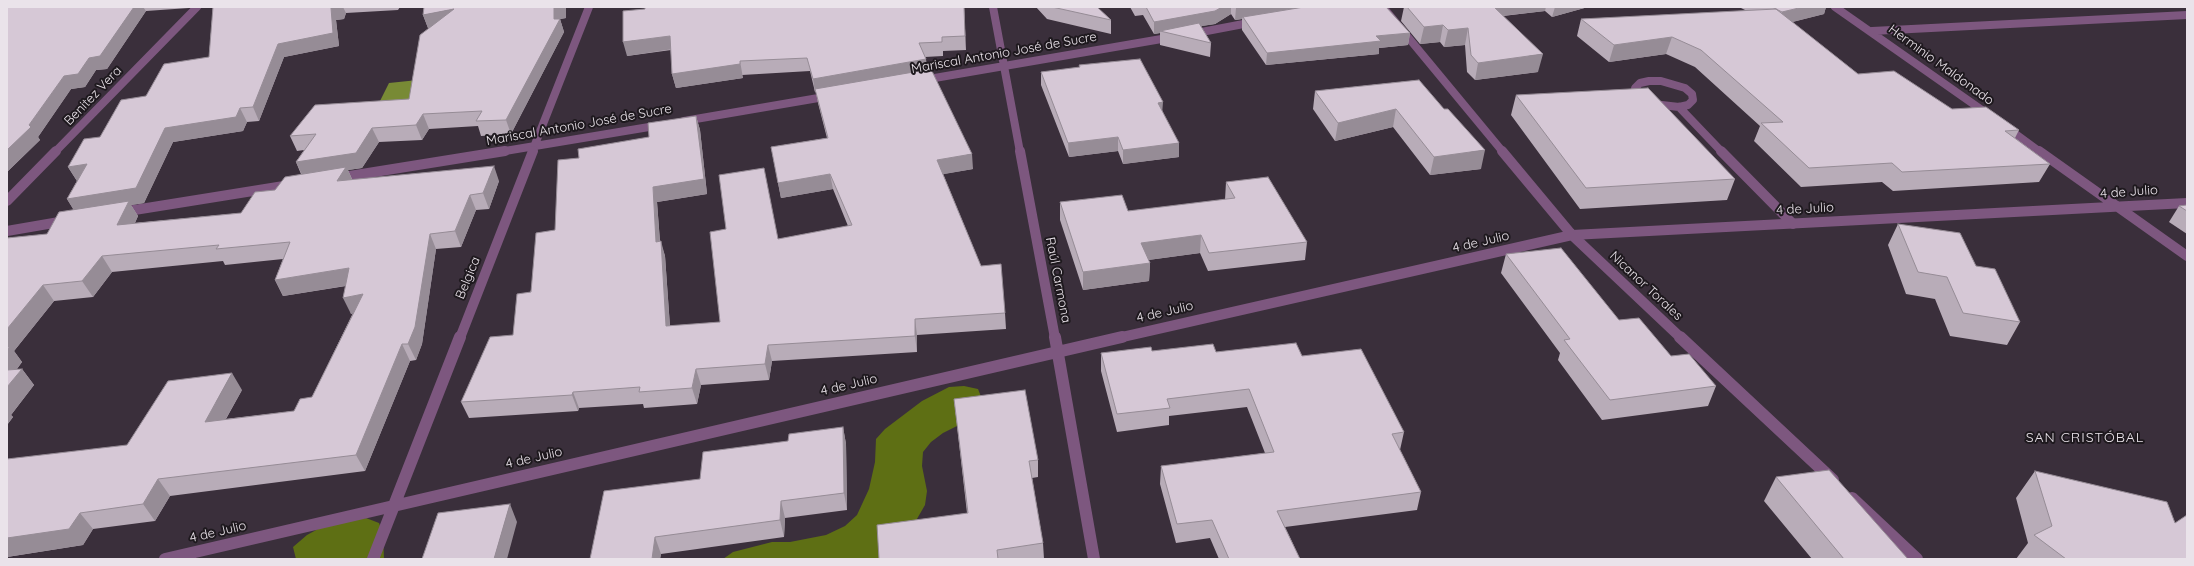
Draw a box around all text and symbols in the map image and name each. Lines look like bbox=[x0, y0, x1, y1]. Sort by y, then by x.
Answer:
street label: Herminio Maldonado bbox=[1885, 22, 1997, 108]
street label: Mariscal Antonio José de Sucre bbox=[910, 29, 1098, 77]
street label: Benitez Vera bbox=[61, 63, 125, 129]
street label: Mariscal Antonio José de Sucre bbox=[485, 101, 673, 149]
street label: 4 de Julio bbox=[2100, 182, 2158, 202]
street label: 4 de Julio bbox=[1776, 200, 1834, 218]
street label: 4 de Julio bbox=[1451, 228, 1511, 256]
street label: Raúl Carmona bbox=[1042, 236, 1074, 324]
street label: Nicanor Torales bbox=[1606, 248, 1686, 324]
street label: Belgica bbox=[452, 255, 484, 301]
street label: 4 de Julio bbox=[1135, 298, 1195, 326]
street label: 4 de Julio bbox=[819, 371, 879, 399]
district label: SAN CRISTÓBAL bbox=[2026, 430, 2144, 446]
street label: 4 de Julio bbox=[504, 444, 564, 472]
street label: 4 de Julio bbox=[188, 518, 248, 546]

